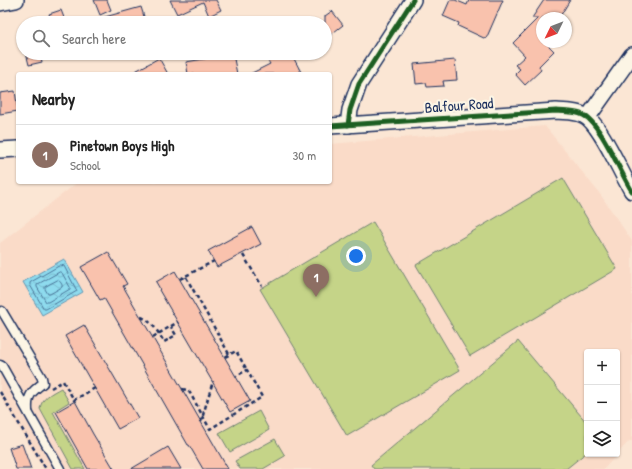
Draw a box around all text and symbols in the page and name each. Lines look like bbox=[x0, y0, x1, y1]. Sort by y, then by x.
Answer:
north arrow bbox=[536, 12, 572, 48]
search box bbox=[16, 16, 332, 60]
icon: search bbox=[30, 27, 52, 49]
text: Search here bbox=[62, 28, 126, 49]
text: Nearby bbox=[32, 87, 75, 110]
street label: Balfour Road bbox=[424, 92, 494, 118]
text: Pinetown Boys High bbox=[70, 135, 174, 156]
text: 1 bbox=[43, 146, 47, 164]
text: 30 m bbox=[293, 146, 316, 164]
text: School bbox=[70, 156, 100, 174]
your location bbox=[346, 246, 366, 266]
pin: 1 bbox=[303, 264, 329, 297]
map controls bbox=[584, 349, 620, 457]
button: + bbox=[584, 349, 620, 385]
button: − bbox=[584, 385, 620, 421]
button: layers bbox=[584, 421, 620, 457]

